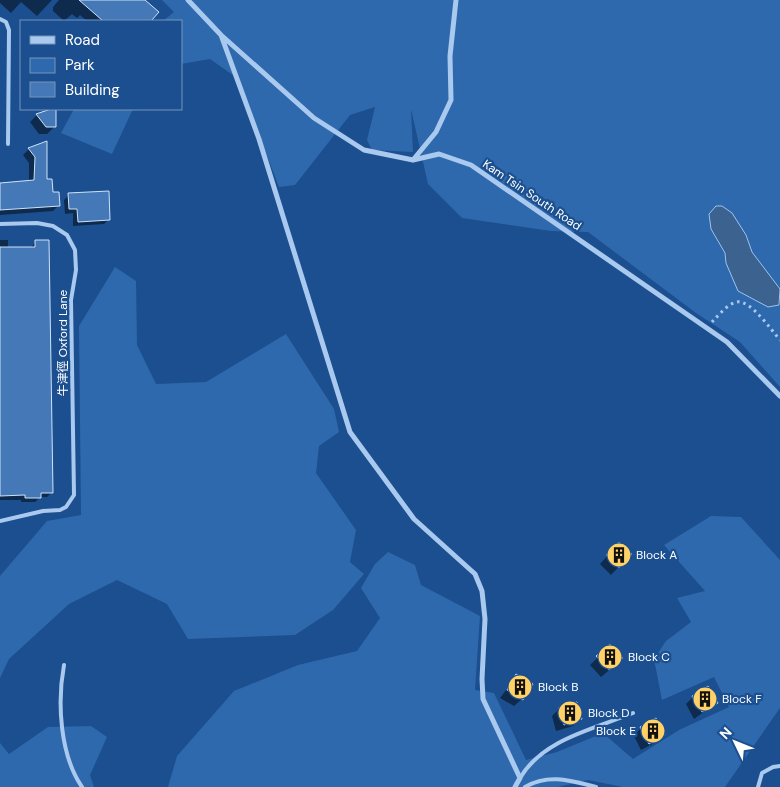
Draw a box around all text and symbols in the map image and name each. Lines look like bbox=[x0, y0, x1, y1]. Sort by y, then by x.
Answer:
legend bbox=[20, 20, 182, 110]
text: Road bbox=[65, 30, 100, 50]
text: Park bbox=[65, 55, 95, 75]
text: Building bbox=[65, 80, 120, 100]
street label: Kam Tsin South Road bbox=[480, 156, 584, 234]
street label: 牛津徑 Oxford Lane bbox=[55, 289, 71, 396]
building icon: Block A bbox=[606, 542, 632, 568]
place label: Block A bbox=[636, 547, 677, 563]
building icon: Block C bbox=[597, 644, 623, 670]
place label: Block C bbox=[628, 649, 670, 665]
building icon: Block B bbox=[507, 674, 533, 700]
place label: Block B bbox=[538, 679, 578, 695]
building icon: Block F bbox=[692, 686, 718, 712]
place label: Block F bbox=[722, 691, 762, 707]
building icon: Block D bbox=[557, 700, 583, 726]
place label: Block D bbox=[588, 705, 629, 721]
north arrow bbox=[710, 717, 760, 767]
building icon: Block E bbox=[640, 718, 666, 744]
place label: Block E bbox=[596, 723, 636, 739]
text: N bbox=[715, 723, 736, 743]

